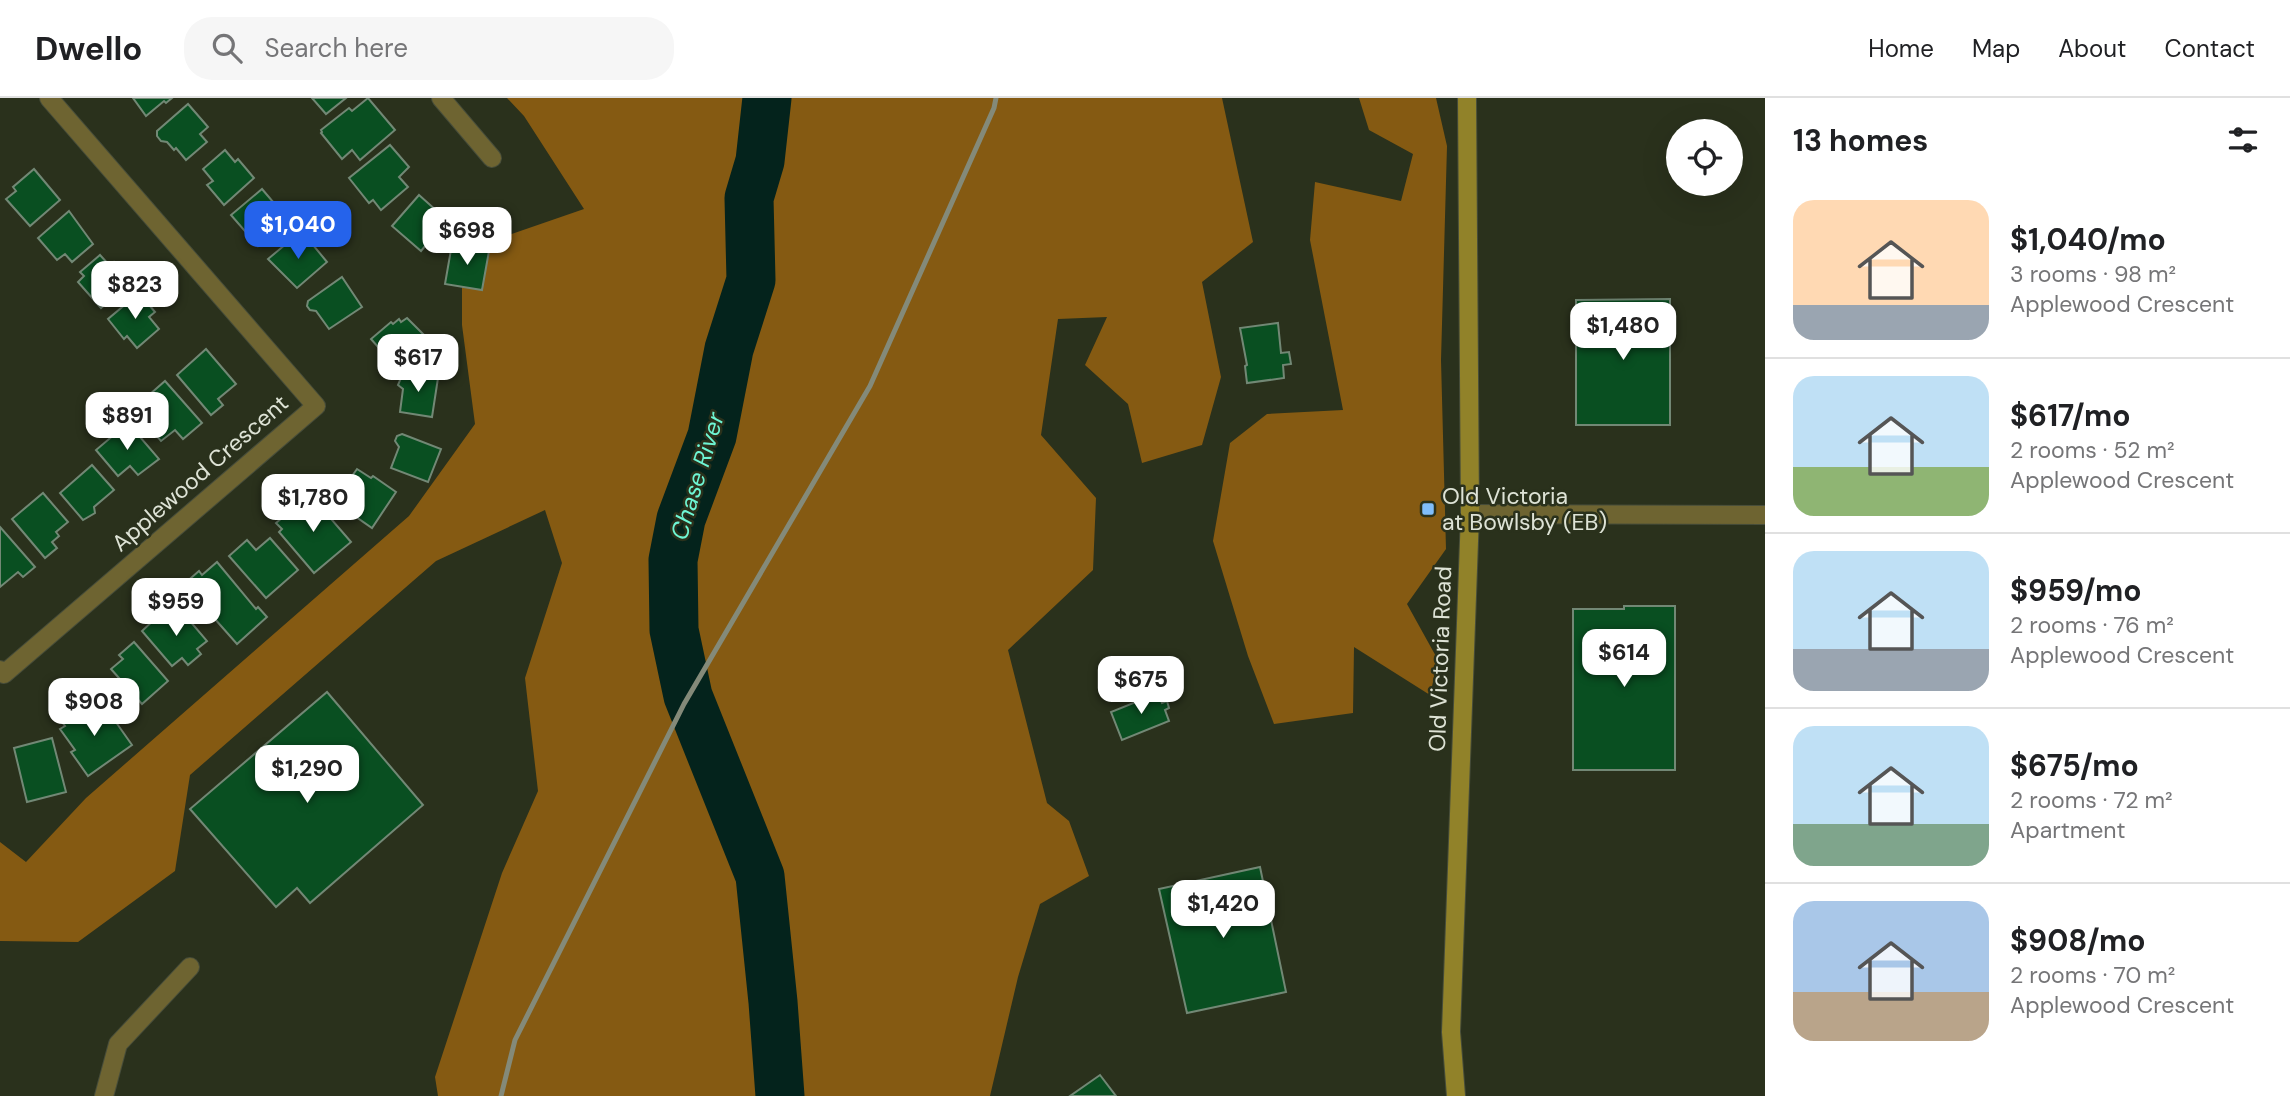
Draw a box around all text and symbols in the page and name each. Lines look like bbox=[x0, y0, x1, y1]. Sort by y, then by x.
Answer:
search box bbox=[184, 17, 674, 80]
text: Dwello bbox=[35, 27, 142, 70]
icon: search bbox=[208, 29, 246, 67]
text: Search here bbox=[264, 31, 408, 65]
text: Home bbox=[1868, 33, 1934, 64]
text: Map bbox=[1972, 33, 2020, 64]
text: About bbox=[2058, 33, 2127, 64]
text: Contact bbox=[2165, 33, 2255, 64]
map controls bbox=[1666, 119, 1743, 196]
button: locate bbox=[1666, 119, 1743, 196]
text: 13 homes bbox=[1793, 121, 1928, 160]
icon: filters bbox=[2224, 121, 2262, 159]
pin: $1,040 bbox=[241, 202, 355, 261]
pin: $698 bbox=[426, 208, 508, 267]
text: $1,040 bbox=[260, 209, 336, 239]
text: $698 bbox=[438, 215, 496, 245]
text: $1,040/mo bbox=[2010, 220, 2166, 259]
icon: home bbox=[1849, 228, 1933, 312]
text: 3 rooms · 98 m² bbox=[2010, 259, 2176, 289]
pin: $823 bbox=[94, 262, 176, 321]
text: $823 bbox=[107, 269, 163, 299]
text: Applewood Crescent bbox=[2010, 289, 2234, 319]
pin: $1,480 bbox=[1566, 302, 1680, 362]
text: $1,480 bbox=[1586, 310, 1660, 340]
pin: $617 bbox=[377, 334, 459, 394]
text: $617 bbox=[393, 342, 443, 372]
street label: Applewood Crescent bbox=[106, 388, 294, 558]
pin: $891 bbox=[86, 392, 168, 452]
text: $617/mo bbox=[2010, 396, 2131, 435]
text: $891 bbox=[102, 400, 152, 430]
icon: home bbox=[1849, 404, 1933, 488]
water label: Chase River bbox=[663, 407, 731, 543]
text: 2 rooms · 52 m² bbox=[2010, 435, 2175, 465]
text: Applewood Crescent bbox=[2010, 465, 2234, 495]
pin: $1,780 bbox=[256, 474, 370, 534]
place label: Old Victoria at Bowlsby (EB) bbox=[1442, 481, 1607, 537]
text: $1,780 bbox=[278, 482, 348, 512]
marker: Old Victoria at Bowlsby (EB) bbox=[1420, 501, 1436, 517]
street label: Old Victoria Road bbox=[1422, 566, 1458, 752]
text: $959/mo bbox=[2010, 571, 2141, 610]
pin: $959 bbox=[135, 578, 217, 638]
icon: home bbox=[1849, 579, 1933, 663]
text: $959 bbox=[148, 586, 204, 616]
text: 2 rooms · 76 m² bbox=[2010, 610, 2174, 640]
pin: $614 bbox=[1583, 630, 1665, 689]
text: $614 bbox=[1598, 637, 1650, 667]
text: Applewood Crescent bbox=[2010, 640, 2234, 670]
pin: $675 bbox=[1100, 656, 1182, 716]
text: $675 bbox=[1114, 664, 1168, 694]
pin: $908 bbox=[53, 678, 135, 738]
text: $908 bbox=[64, 686, 124, 716]
pin: $1,290 bbox=[250, 746, 364, 805]
text: $675/mo bbox=[2010, 746, 2139, 785]
text: $1,290 bbox=[271, 753, 343, 783]
icon: home bbox=[1849, 754, 1933, 838]
text: 2 rooms · 72 m² bbox=[2010, 785, 2173, 815]
text: Apartment bbox=[2010, 815, 2125, 845]
pin: $1,420 bbox=[1166, 880, 1280, 940]
text: $1,420 bbox=[1187, 888, 1259, 918]
text: $908/mo bbox=[2010, 921, 2146, 960]
icon: home bbox=[1849, 929, 1933, 1013]
text: 2 rooms · 70 m² bbox=[2010, 960, 2175, 990]
text: Applewood Crescent bbox=[2010, 990, 2234, 1020]

